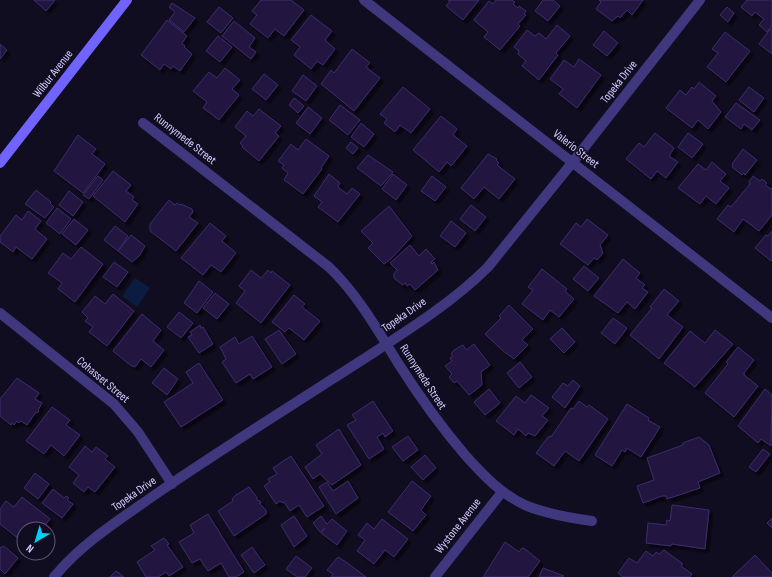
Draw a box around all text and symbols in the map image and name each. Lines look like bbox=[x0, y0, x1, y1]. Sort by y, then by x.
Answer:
street label: Wilbur Avenue bbox=[30, 47, 77, 101]
street label: Topeka Drive bbox=[597, 57, 641, 107]
street label: Runnymede Street bbox=[151, 110, 219, 168]
street label: Valerio Street bbox=[550, 126, 602, 172]
street label: Topeka Drive bbox=[379, 294, 429, 336]
street label: Runnymede Street bbox=[396, 341, 450, 413]
street label: Cohasset Street bbox=[73, 353, 133, 407]
street label: Topeka Drive bbox=[109, 473, 159, 515]
street label: Wystone Avenue bbox=[432, 495, 484, 557]
north arrow bbox=[16, 521, 56, 561]
text: N bbox=[24, 541, 36, 555]

